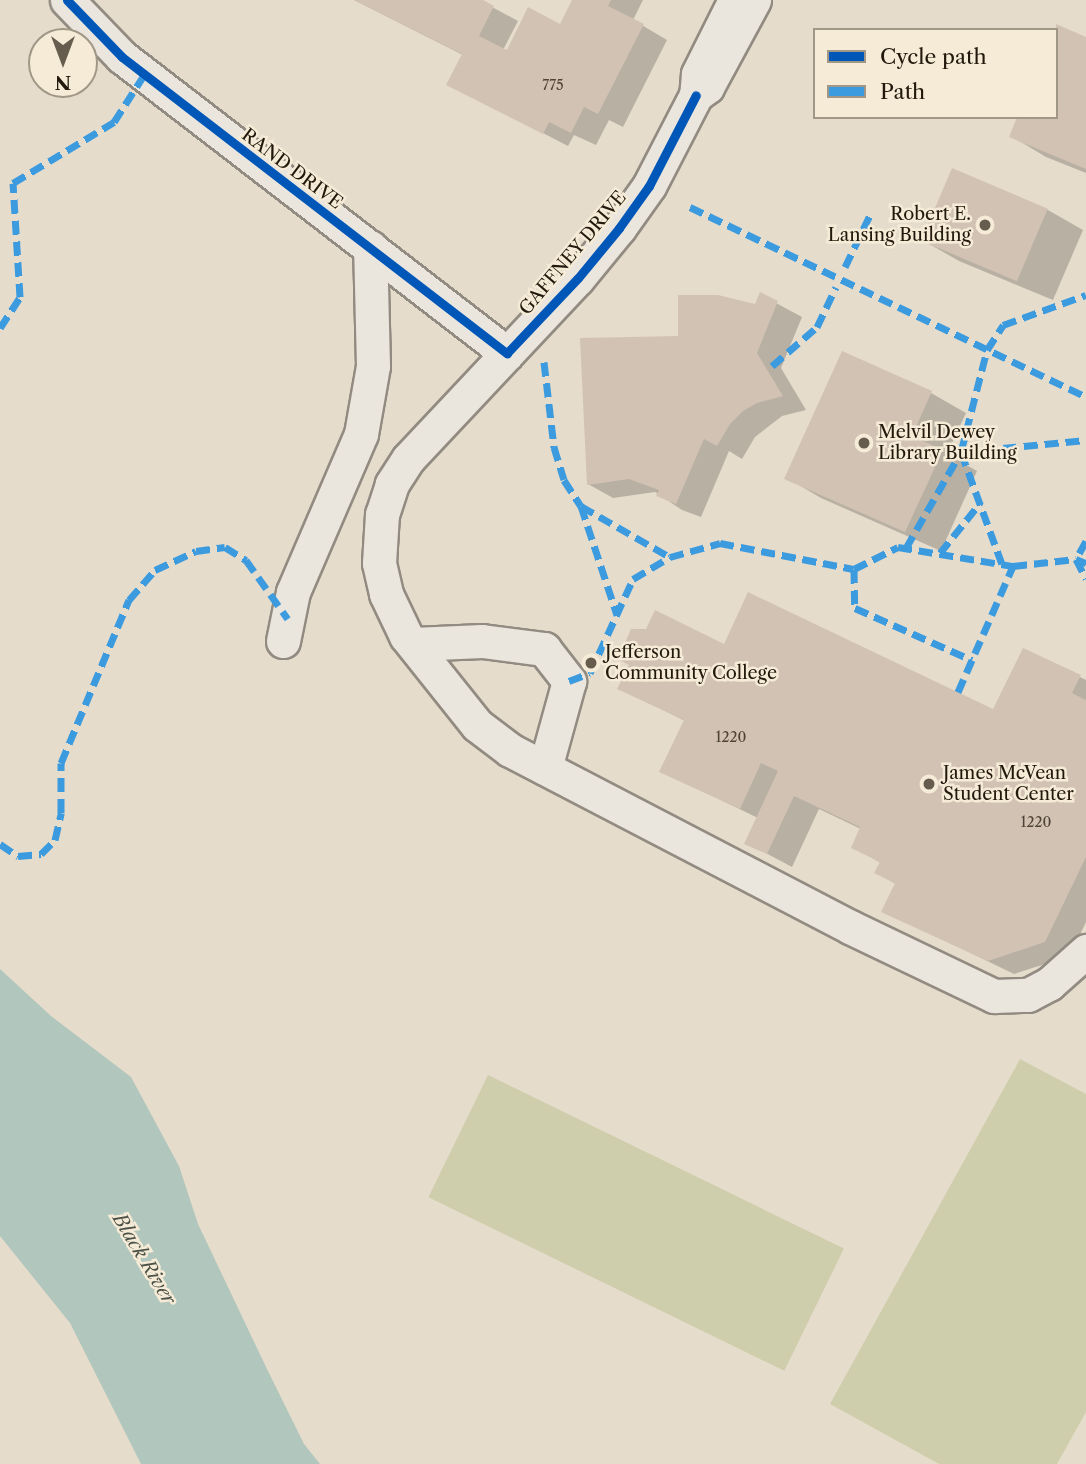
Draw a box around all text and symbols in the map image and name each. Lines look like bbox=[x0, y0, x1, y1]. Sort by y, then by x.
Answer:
north arrow bbox=[28, 28, 98, 98]
legend bbox=[813, 28, 1058, 119]
text: Cycle path bbox=[880, 44, 987, 69]
text: N bbox=[55, 71, 71, 94]
house number: 775 bbox=[542, 77, 564, 93]
text: Path bbox=[880, 79, 925, 104]
street label: RAND DRIVE bbox=[237, 124, 347, 214]
street label: GAFFNEY DRIVE bbox=[515, 187, 631, 319]
place label: Robert E. Lansing Building bbox=[828, 204, 971, 246]
marker: Robert E. Lansing Building bbox=[977, 217, 993, 233]
place label: Melvil Dewey Library Building bbox=[878, 422, 1017, 464]
marker: Melvil Dewey Library Building bbox=[856, 435, 872, 451]
place label: Jefferson Community College bbox=[605, 642, 778, 684]
marker: Jefferson Community College bbox=[583, 655, 599, 671]
house number: 1220 bbox=[716, 729, 746, 745]
place label: James McVean Student Center bbox=[943, 763, 1074, 806]
marker: James McVean Student Center bbox=[921, 776, 937, 792]
house number: 1220 bbox=[1021, 814, 1051, 830]
water label: Black River bbox=[108, 1209, 180, 1309]

